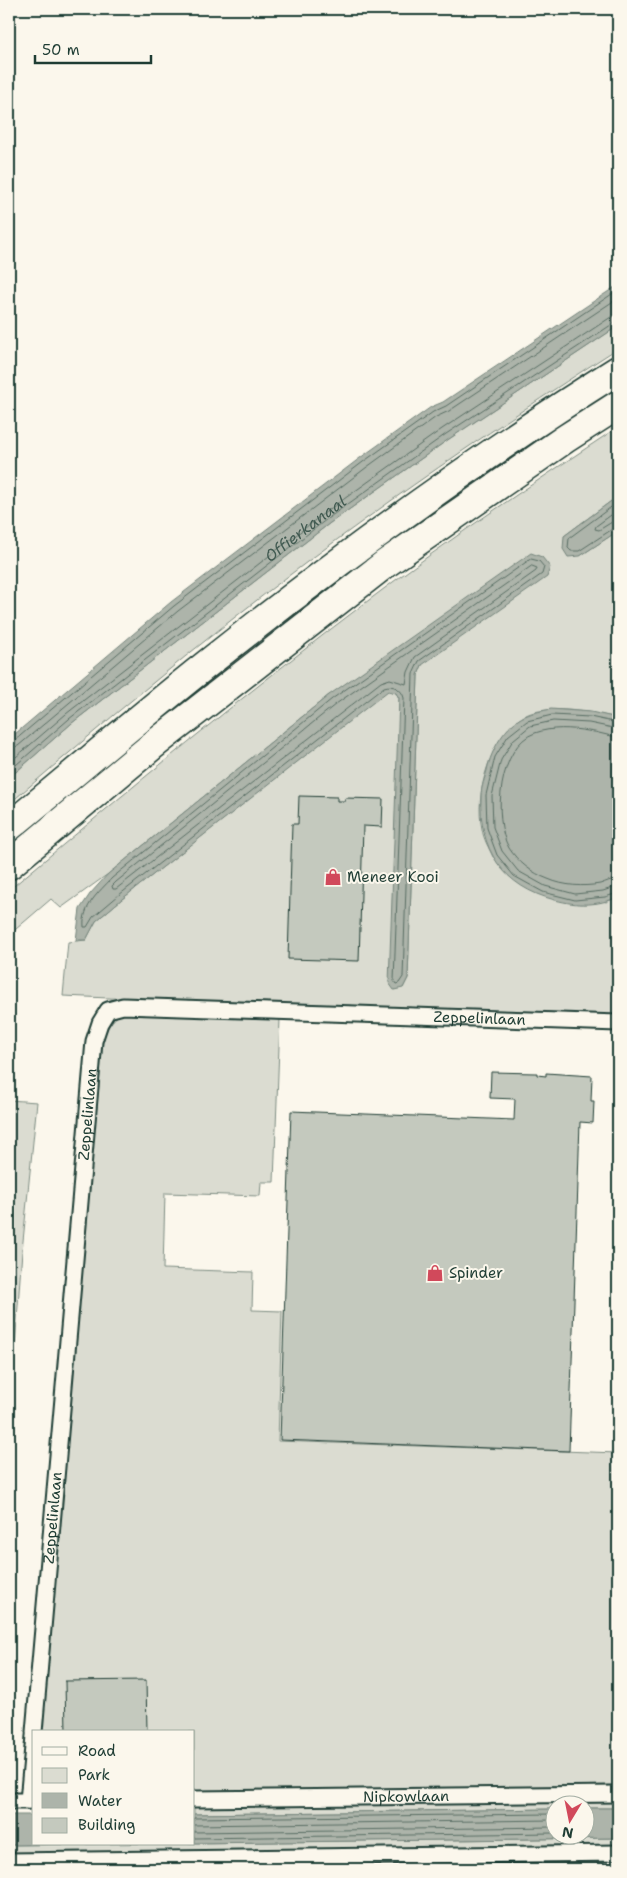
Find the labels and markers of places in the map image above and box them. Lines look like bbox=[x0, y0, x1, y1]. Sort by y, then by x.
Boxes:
shop icon: Meneer Kooi bbox=[323, 867, 343, 887]
place label: Meneer Kooi bbox=[347, 867, 439, 887]
shop icon: Spinder bbox=[425, 1263, 445, 1283]
place label: Spinder bbox=[449, 1263, 503, 1283]

